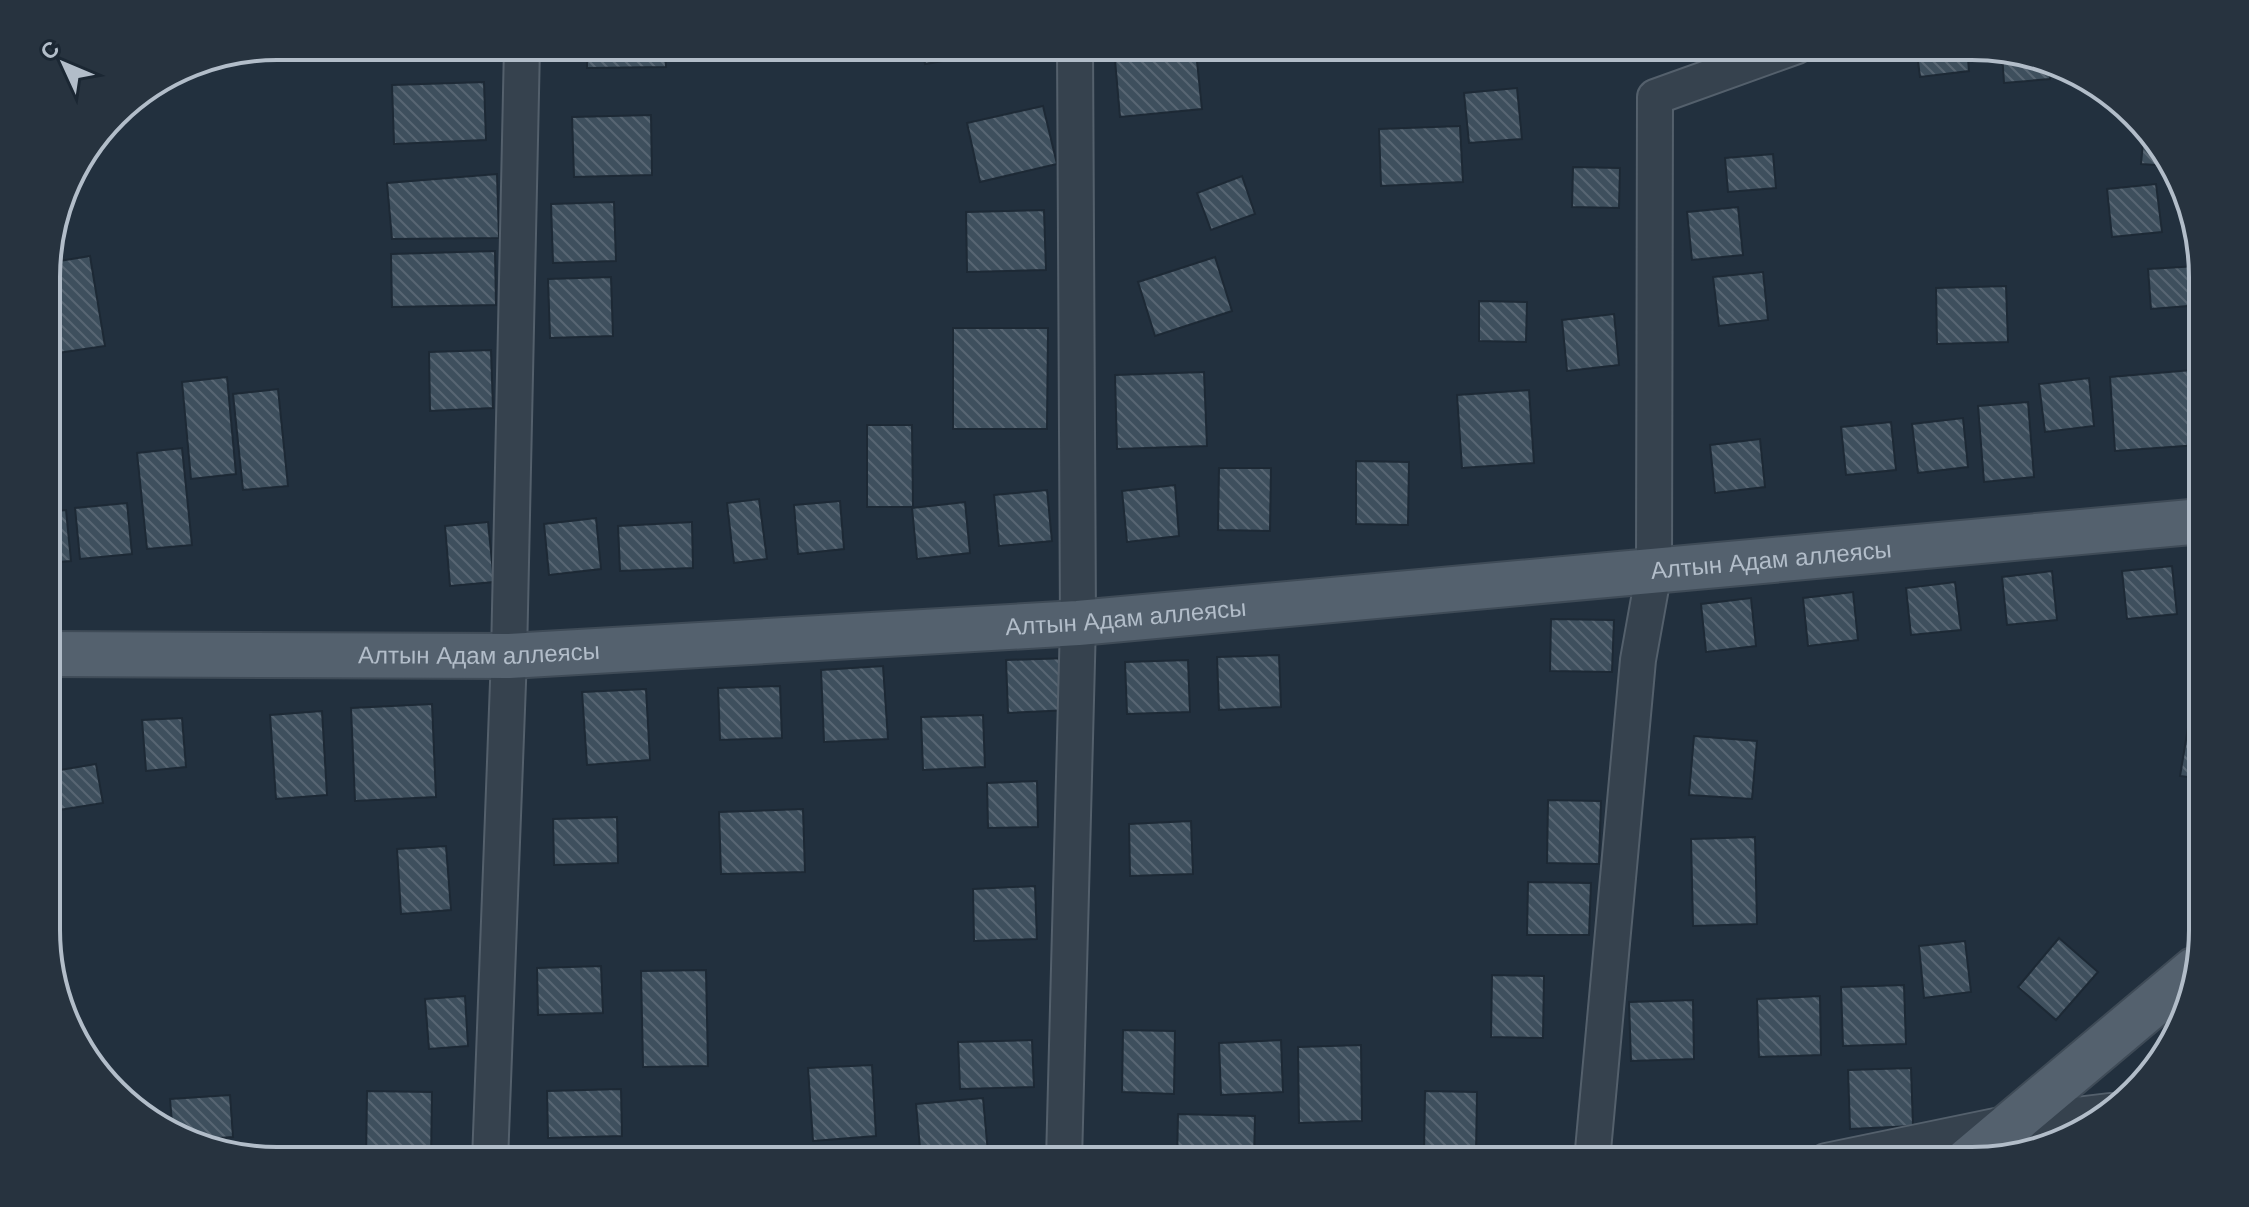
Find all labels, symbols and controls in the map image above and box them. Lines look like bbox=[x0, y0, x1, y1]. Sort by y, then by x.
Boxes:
north arrow bbox=[24, 24, 104, 104]
text: С bbox=[35, 36, 65, 65]
street label: Алтын Адам аллеясы bbox=[1650, 535, 1893, 584]
street label: Алтын Адам аллеясы bbox=[1004, 594, 1247, 640]
street label: Алтын Адам аллеясы bbox=[358, 637, 600, 669]

